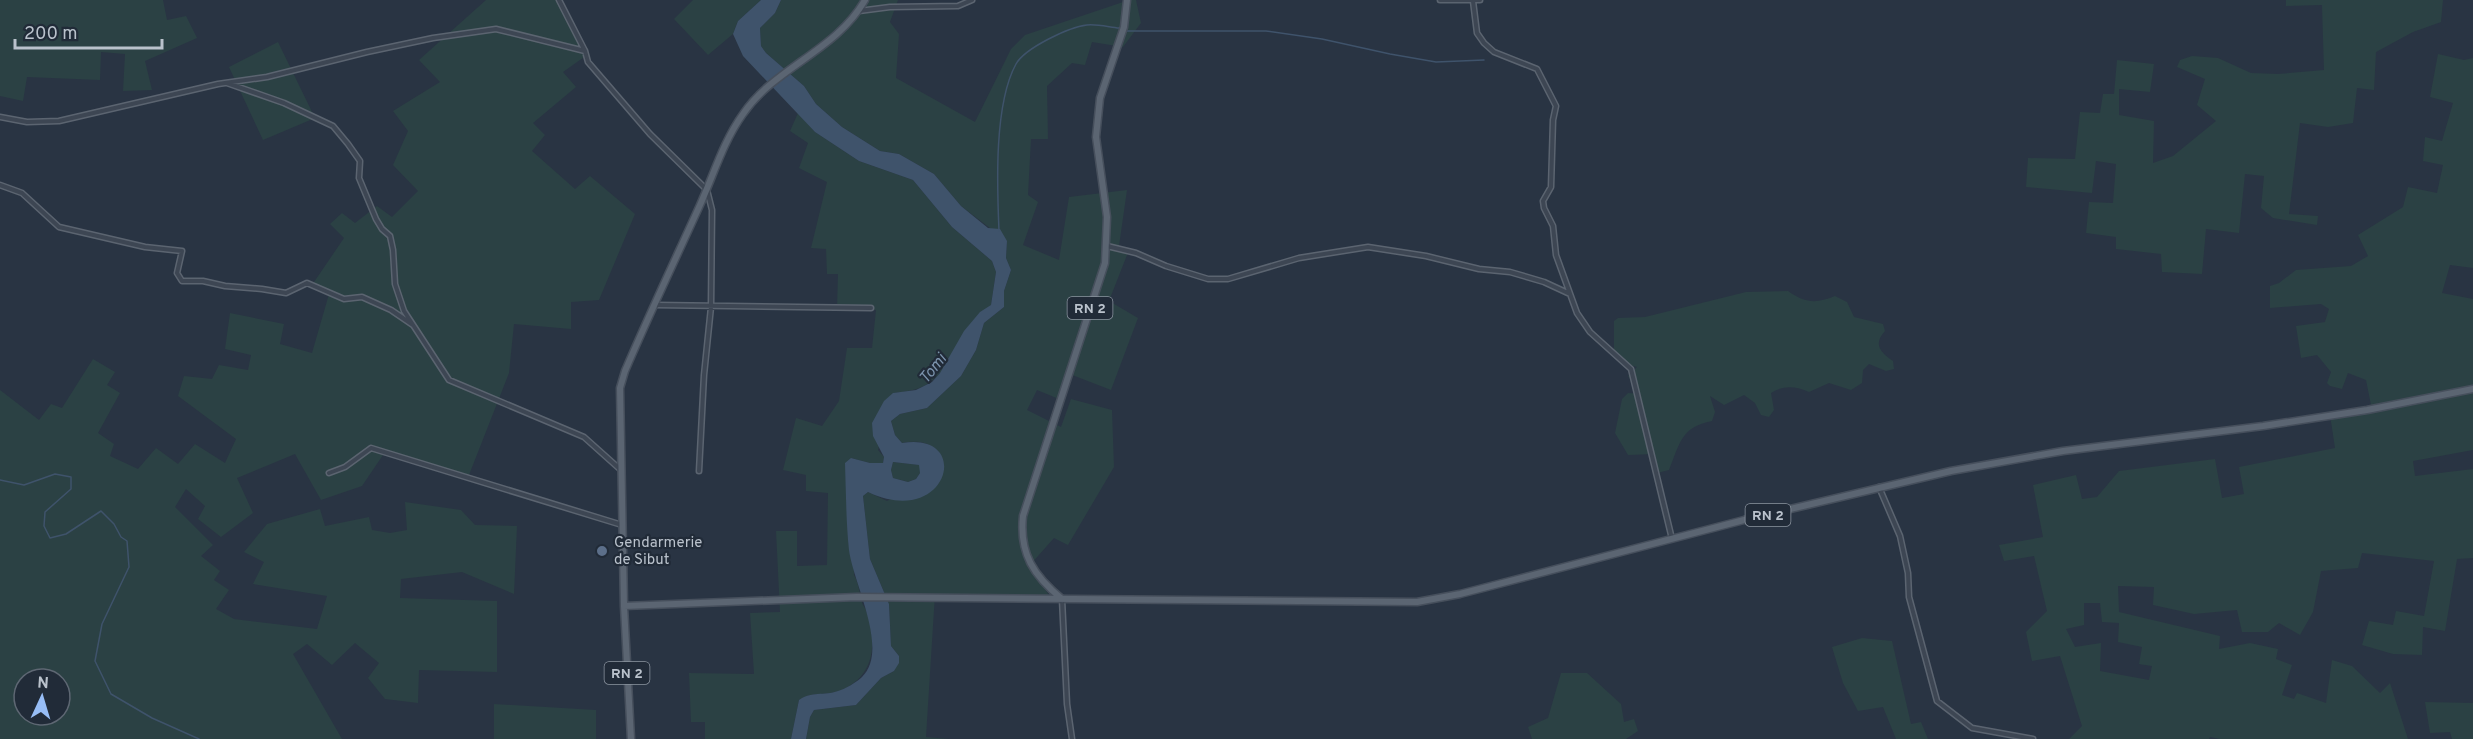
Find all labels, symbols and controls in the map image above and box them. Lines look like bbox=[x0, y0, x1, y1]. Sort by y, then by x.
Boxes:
scale bar bbox=[15, 12, 162, 50]
text: 200 m bbox=[24, 23, 77, 46]
road number: RN 2 bbox=[1068, 297, 1112, 319]
water label: Tomi bbox=[915, 349, 952, 388]
road number: RN 2 bbox=[1746, 504, 1790, 526]
place label: Gendarmerie de Sibut bbox=[614, 534, 702, 570]
marker: Gendarmerie de Sibut bbox=[595, 544, 609, 558]
road number: RN 2 bbox=[604, 662, 650, 684]
north arrow bbox=[12, 667, 72, 727]
text: N bbox=[36, 674, 49, 694]

